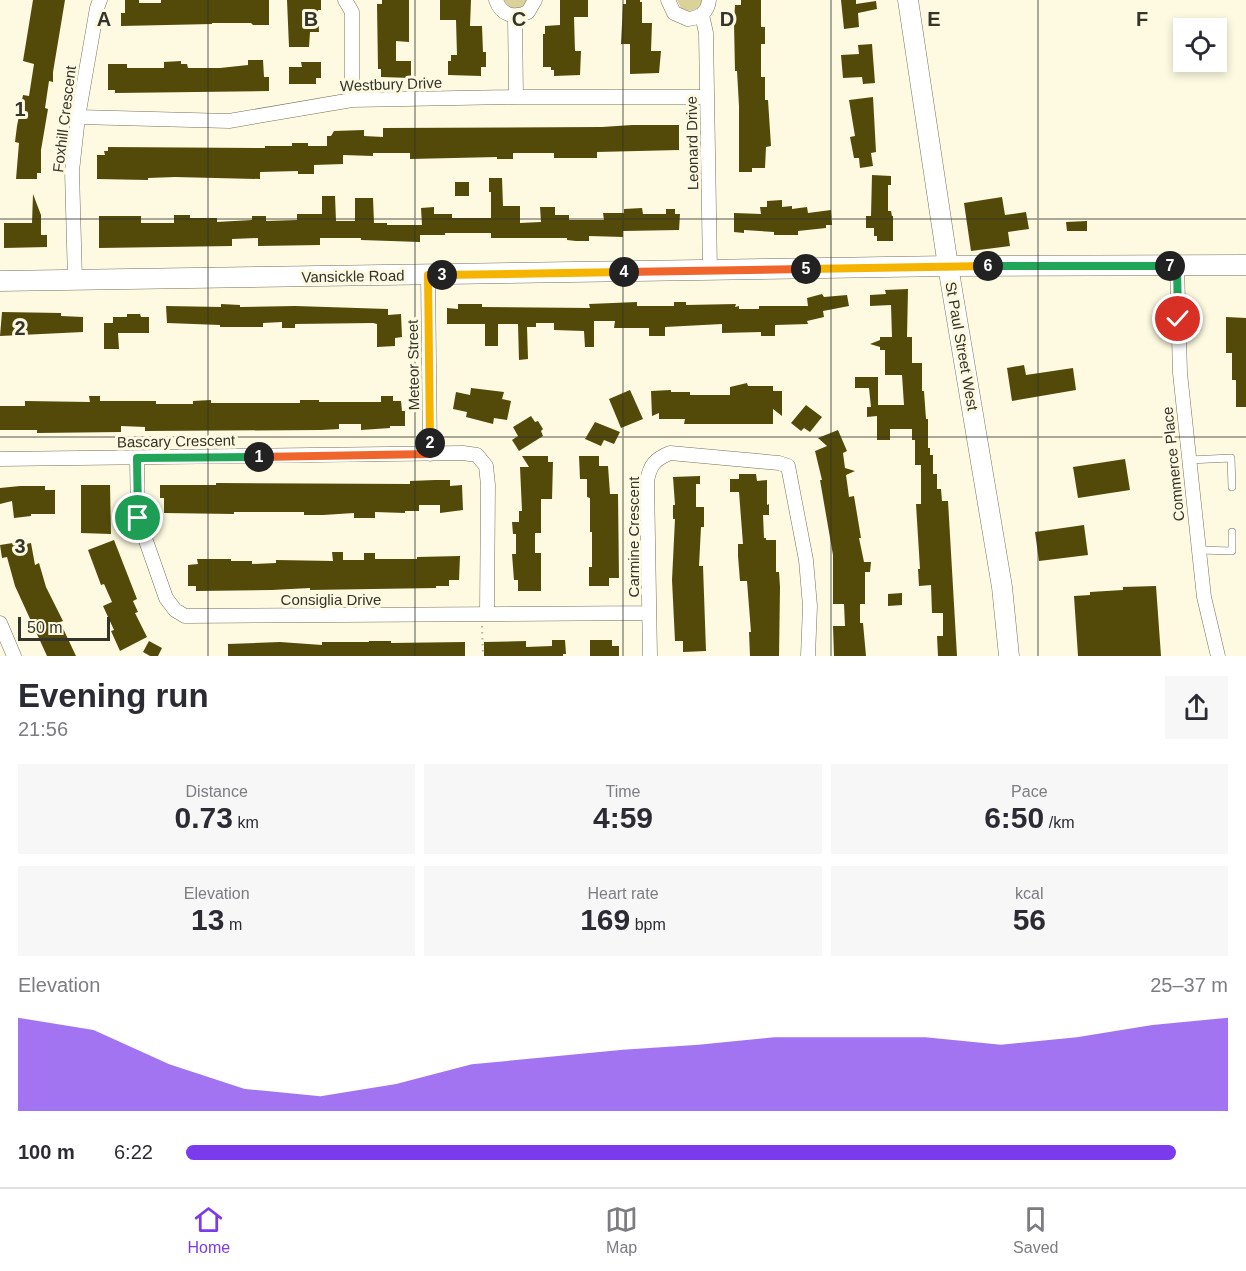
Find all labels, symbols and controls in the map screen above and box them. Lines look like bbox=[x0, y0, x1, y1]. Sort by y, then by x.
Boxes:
text: A bbox=[97, 8, 111, 30]
text: B bbox=[304, 8, 318, 30]
text: C bbox=[512, 8, 526, 30]
text: D bbox=[720, 8, 734, 30]
text: E bbox=[927, 8, 941, 30]
text: F bbox=[1136, 8, 1148, 30]
map controls bbox=[1173, 18, 1227, 72]
button: locate bbox=[1173, 18, 1227, 72]
street label: Foxhill Crescent bbox=[49, 64, 79, 173]
street label: Westbury Drive bbox=[340, 74, 442, 94]
street label: Leonard Drive bbox=[683, 96, 701, 190]
text: 1 bbox=[14, 98, 26, 120]
pin: 6 bbox=[973, 251, 1003, 281]
pin: 7 bbox=[1155, 251, 1185, 281]
pin: 5 bbox=[791, 254, 821, 284]
pin: 4 bbox=[609, 257, 639, 287]
text: 6 bbox=[984, 257, 992, 274]
text: 7 bbox=[1166, 257, 1174, 274]
pin: 3 bbox=[427, 260, 457, 290]
text: 5 bbox=[802, 260, 810, 277]
text: 4 bbox=[620, 263, 628, 280]
text: 3 bbox=[438, 266, 446, 283]
street label: Vansickle Road bbox=[301, 267, 405, 285]
street label: St Paul Street West bbox=[942, 280, 982, 413]
pin bbox=[1152, 293, 1203, 344]
icon: check bbox=[1161, 302, 1194, 335]
text: 2 bbox=[14, 317, 26, 339]
street label: Meteor Street bbox=[404, 319, 422, 411]
street label: Commerce Place bbox=[1159, 406, 1187, 522]
pin: 2 bbox=[415, 428, 445, 458]
street label: Bascary Crescent bbox=[117, 431, 236, 451]
text: 2 bbox=[426, 434, 434, 451]
pin: 1 bbox=[244, 442, 274, 472]
text: 1 bbox=[255, 448, 263, 465]
street label: Carmine Crescent bbox=[625, 476, 642, 597]
pin bbox=[112, 492, 163, 543]
icon: arrive bbox=[121, 501, 154, 534]
text: 3 bbox=[14, 535, 26, 557]
street label: Consiglia Drive bbox=[281, 591, 381, 608]
scale bar bbox=[18, 614, 110, 642]
text: 50 m bbox=[27, 619, 63, 636]
button: share bbox=[1165, 676, 1228, 739]
text: Evening run bbox=[18, 677, 209, 714]
text: 21:56 bbox=[18, 718, 68, 740]
text: Distance bbox=[186, 783, 248, 800]
text: Time bbox=[606, 783, 640, 800]
text: Pace bbox=[1011, 783, 1048, 800]
text: 0.73 bbox=[175, 801, 233, 834]
text: 4:59 bbox=[593, 801, 653, 834]
text: 6:50 bbox=[984, 801, 1044, 834]
text: km bbox=[233, 814, 259, 831]
text: /km bbox=[1044, 814, 1074, 831]
text: Elevation bbox=[184, 885, 250, 902]
text: Heart rate bbox=[587, 885, 659, 902]
text: kcal bbox=[1015, 885, 1044, 902]
text: 13 bbox=[191, 903, 224, 936]
text: 169 bbox=[580, 903, 630, 936]
text: 56 bbox=[1013, 903, 1046, 936]
text: m bbox=[224, 916, 242, 933]
text: bpm bbox=[630, 916, 666, 933]
text: Elevation bbox=[18, 974, 100, 996]
text: 25–37 m bbox=[1150, 974, 1228, 996]
text: 100 m bbox=[18, 1141, 75, 1163]
text: 6:22 bbox=[114, 1141, 153, 1163]
tab: Home bbox=[187, 1203, 230, 1257]
tab: Map bbox=[605, 1203, 638, 1257]
tab: Saved bbox=[1013, 1203, 1058, 1257]

